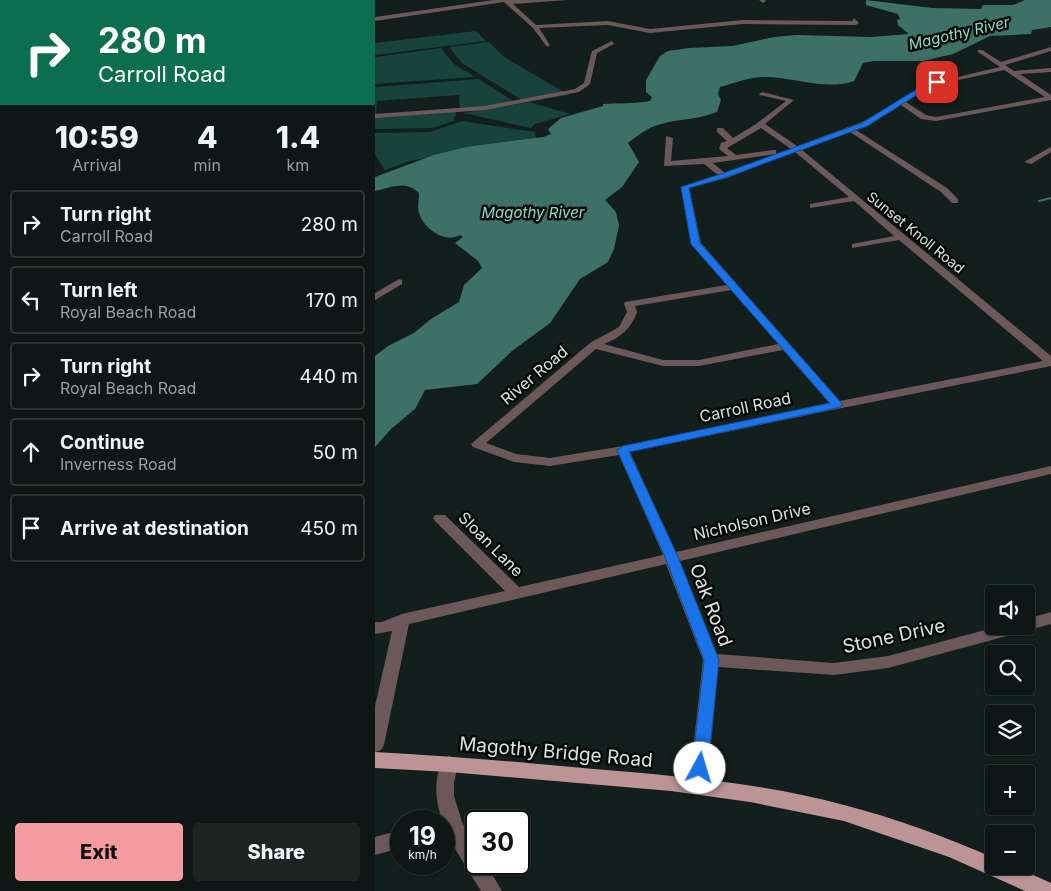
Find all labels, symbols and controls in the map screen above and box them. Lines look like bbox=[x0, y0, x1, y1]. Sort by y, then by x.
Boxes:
water label: Magothy River bbox=[907, 12, 1012, 54]
text: 280 m bbox=[98, 19, 207, 61]
icon: right bbox=[15, 20, 80, 85]
text: Carroll Road bbox=[98, 61, 226, 87]
pin bbox=[916, 61, 958, 103]
icon: arrive bbox=[923, 68, 951, 96]
text: 10:59 bbox=[55, 119, 139, 155]
text: 4 bbox=[197, 119, 218, 155]
text: 1.4 bbox=[276, 119, 320, 155]
text: Arrival bbox=[72, 155, 121, 175]
text: min bbox=[194, 155, 221, 175]
text: km bbox=[287, 155, 309, 175]
street label: Sunset Knoll Road bbox=[864, 188, 968, 276]
text: Turn right bbox=[60, 203, 151, 226]
water label: Magothy River bbox=[482, 203, 585, 222]
icon: right bbox=[17, 210, 45, 238]
text: 280 m bbox=[301, 213, 358, 236]
text: Carroll Road bbox=[60, 226, 153, 246]
text: Turn left bbox=[60, 279, 138, 302]
icon: left bbox=[17, 286, 45, 314]
text: 170 m bbox=[306, 289, 358, 312]
text: Royal Beach Road bbox=[60, 302, 196, 322]
street label: River Road bbox=[496, 341, 572, 409]
text: Turn right bbox=[60, 355, 151, 378]
icon: right bbox=[17, 362, 45, 390]
text: 440 m bbox=[299, 365, 358, 388]
text: Royal Beach Road bbox=[60, 378, 196, 398]
street label: Carroll Road bbox=[697, 388, 793, 426]
text: Continue bbox=[60, 431, 145, 454]
icon: ahead bbox=[17, 438, 45, 466]
text: 50 m bbox=[312, 441, 358, 464]
text: Inverness Road bbox=[60, 454, 177, 474]
street label: Nicholson Drive bbox=[691, 498, 813, 544]
street label: Sloan Lane bbox=[454, 507, 528, 581]
icon: arrive bbox=[17, 514, 45, 542]
text: Arrive at destination bbox=[60, 517, 249, 540]
text: 450 m bbox=[300, 517, 358, 540]
street label: Oak Road bbox=[685, 560, 737, 650]
map controls bbox=[985, 585, 1035, 875]
button: sound bbox=[985, 585, 1035, 635]
street label: Stone Drive bbox=[841, 614, 947, 658]
button: search bbox=[985, 645, 1035, 695]
button: layers bbox=[985, 705, 1035, 755]
street label: Magothy Bridge Road bbox=[458, 732, 654, 772]
position arrow bbox=[673, 741, 725, 793]
button: + bbox=[985, 765, 1035, 815]
speed limit sign: 30 bbox=[465, 810, 530, 875]
text: 19 bbox=[409, 821, 436, 851]
button: Exit bbox=[15, 823, 183, 881]
button: Share bbox=[193, 823, 360, 881]
button: − bbox=[985, 825, 1035, 875]
text: km/h bbox=[408, 847, 437, 862]

